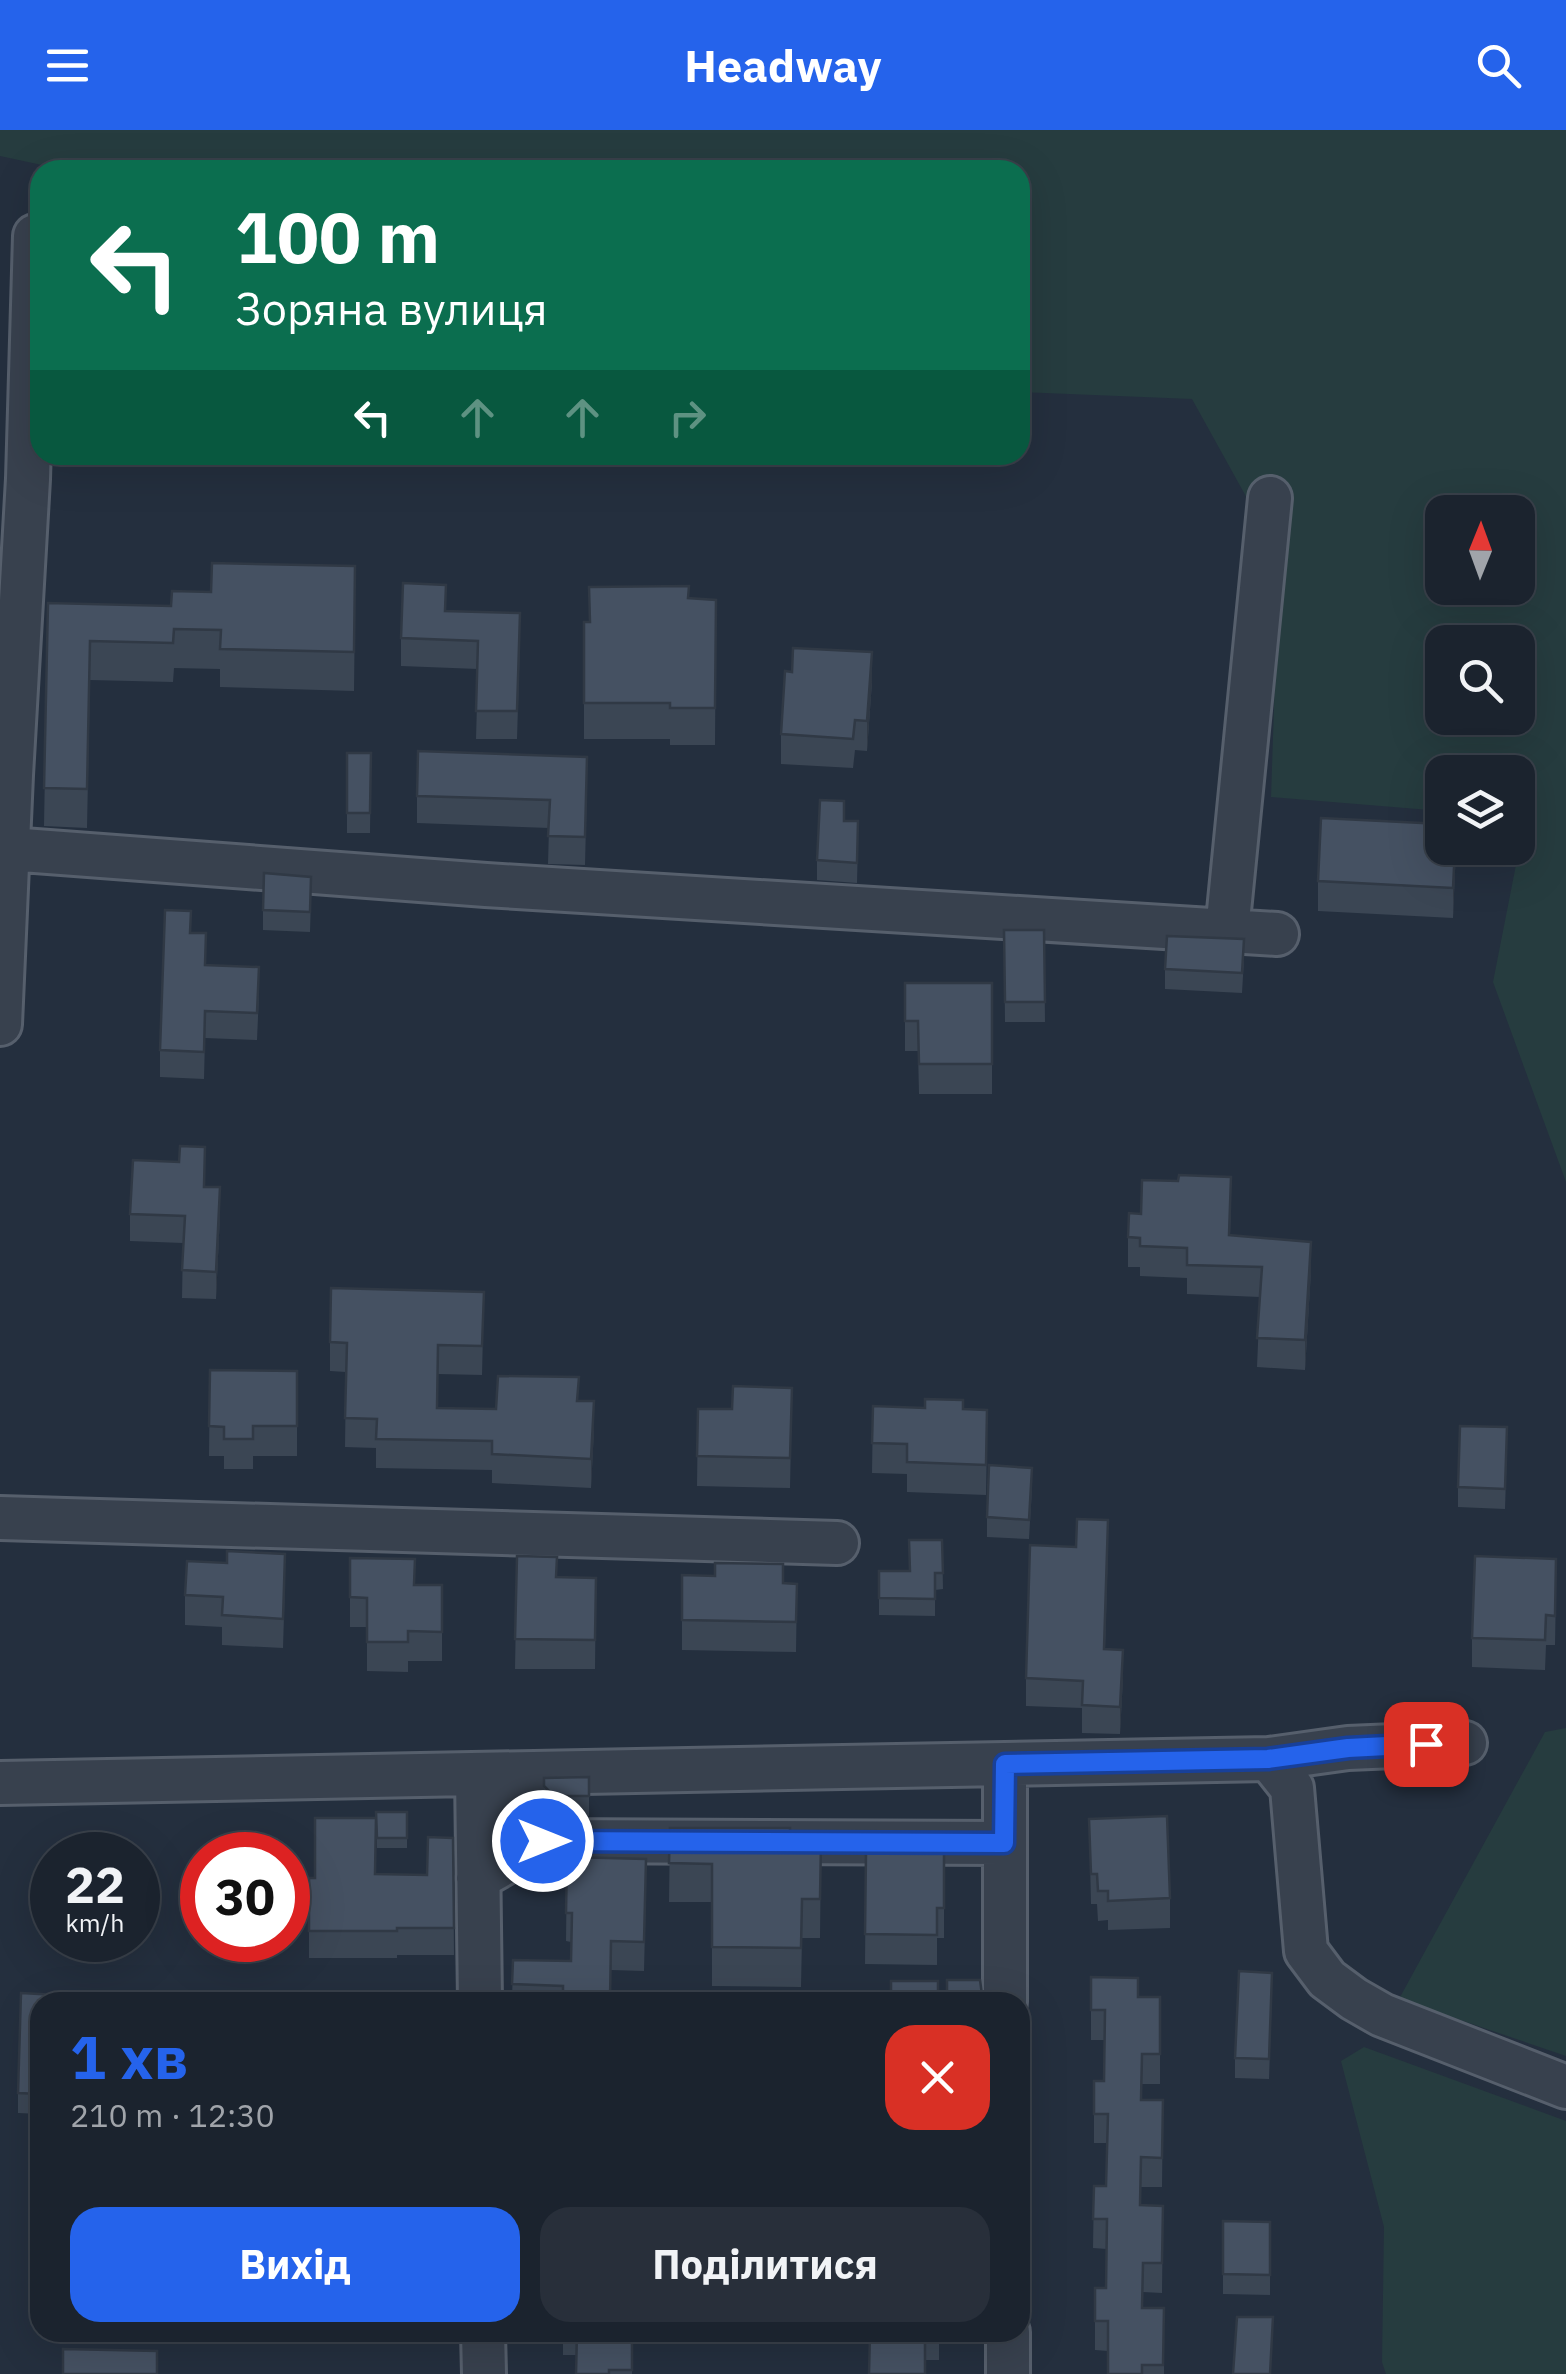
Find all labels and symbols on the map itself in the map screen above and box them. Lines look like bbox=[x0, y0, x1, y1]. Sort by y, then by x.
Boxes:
north arrow bbox=[1425, 495, 1535, 605]
pin bbox=[1384, 1702, 1469, 1787]
position arrow bbox=[491, 1789, 595, 1893]
speed limit sign: 30 bbox=[180, 1832, 310, 1962]

